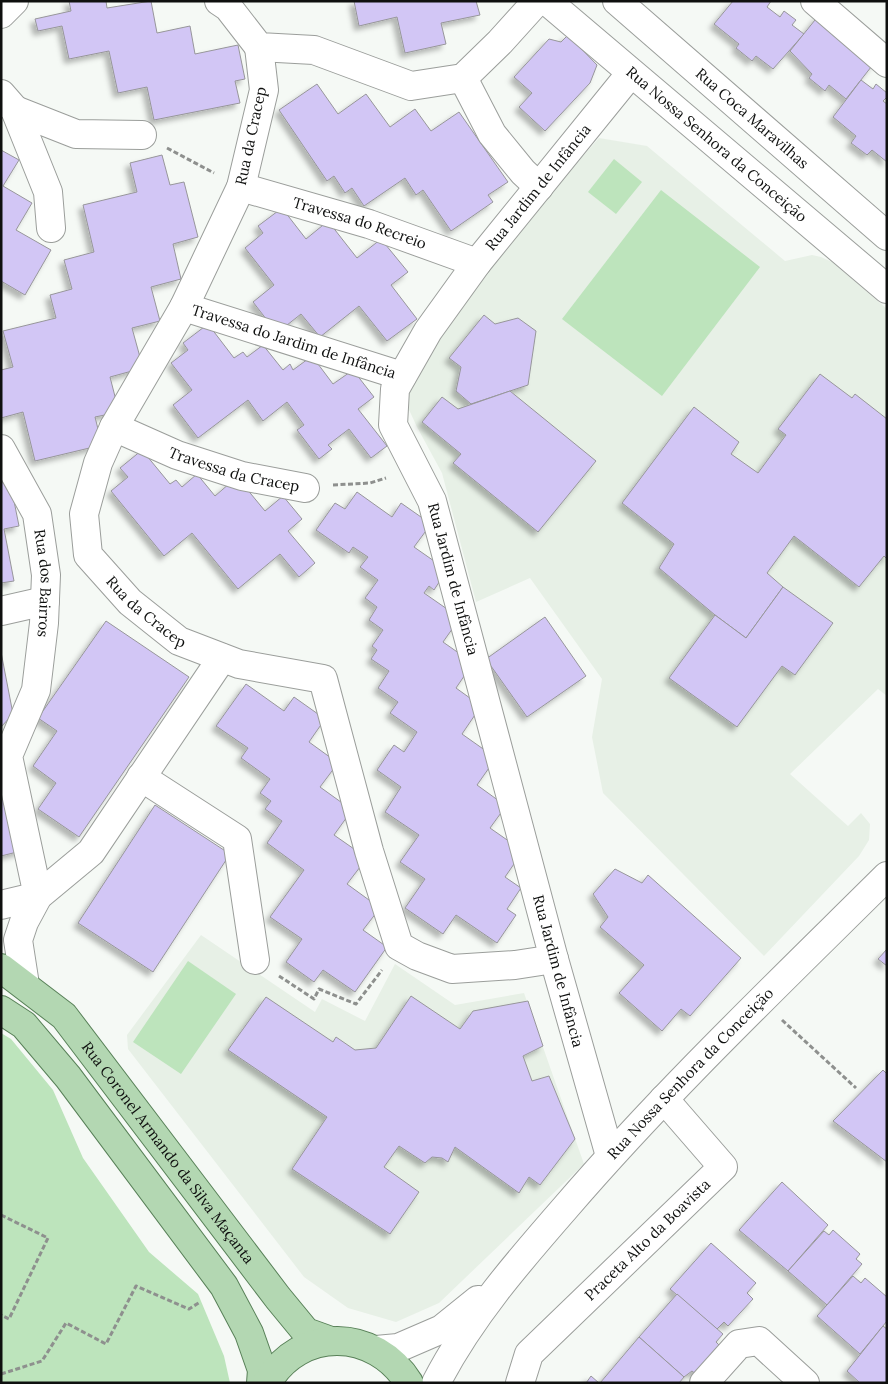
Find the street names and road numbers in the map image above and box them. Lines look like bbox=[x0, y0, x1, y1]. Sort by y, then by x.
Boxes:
street label: Rua Nossa Senhora da Conceição bbox=[622, 62, 811, 226]
street label: Rua Coca Maravilhas bbox=[692, 64, 813, 173]
street label: Rua da Cracep bbox=[231, 85, 270, 187]
street label: Rua Jardim de Infância bbox=[481, 120, 595, 254]
street label: Travessa do Recreio bbox=[291, 192, 429, 253]
street label: Travessa do Jardim de Infância bbox=[189, 300, 399, 383]
street label: Travessa da Cracep bbox=[166, 442, 301, 496]
street label: Rua Jardim de Infância bbox=[424, 501, 483, 657]
street label: Rua dos Bairros bbox=[30, 528, 56, 638]
street label: Rua da Cracep bbox=[102, 572, 189, 652]
street label: Rua Jardim de Infância bbox=[529, 893, 588, 1049]
street label: Rua Nossa Senhora da Conceição bbox=[603, 983, 778, 1163]
street label: Rua Coronel Armando da Silva Maçanta bbox=[78, 1038, 259, 1268]
street label: Praceta Alto da Boavista bbox=[580, 1174, 714, 1304]

